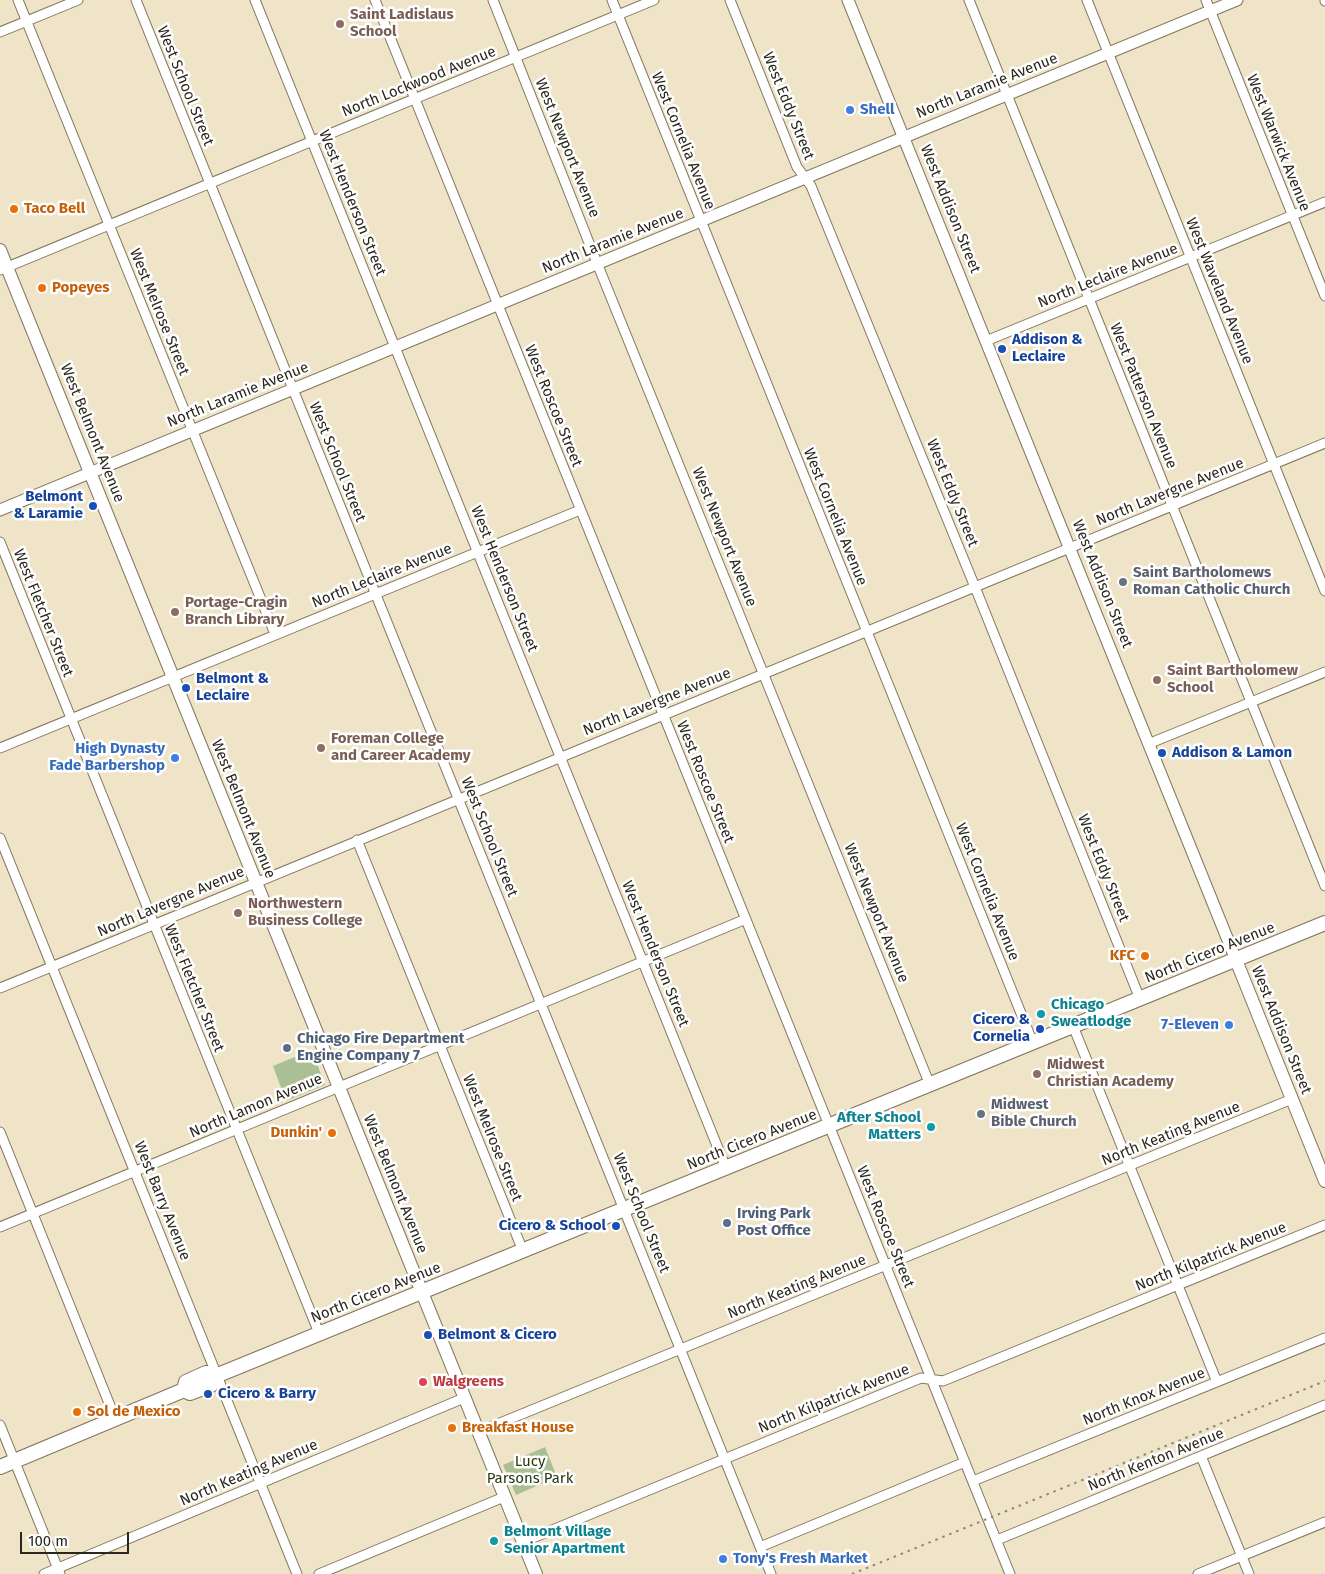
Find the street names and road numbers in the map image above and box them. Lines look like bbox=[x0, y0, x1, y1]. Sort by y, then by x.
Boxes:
street label: West School Street bbox=[153, 24, 217, 148]
street label: North Lockwood Avenue bbox=[339, 43, 499, 121]
street label: North Laramie Avenue bbox=[914, 49, 1060, 123]
street label: West Eddy Street bbox=[758, 50, 818, 162]
street label: West Cornelia Avenue bbox=[647, 69, 719, 213]
street label: West Warwick Avenue bbox=[1242, 72, 1314, 214]
street label: West Newport Avenue bbox=[531, 76, 603, 220]
street label: West Henderson Street bbox=[314, 127, 390, 279]
street label: West Addison Street bbox=[916, 142, 984, 276]
street label: North Laramie Avenue bbox=[540, 204, 686, 278]
street label: West Waveland Avenue bbox=[1181, 215, 1257, 367]
street label: North Leclaire Avenue bbox=[1035, 240, 1181, 312]
street label: West Melrose Street bbox=[125, 246, 193, 378]
street label: West Patterson Avenue bbox=[1106, 321, 1180, 471]
street label: West Roscoe Street bbox=[520, 342, 586, 470]
street label: North Laramie Avenue bbox=[165, 358, 311, 432]
street label: West Belmont Avenue bbox=[56, 361, 128, 505]
street label: West School Street bbox=[305, 400, 369, 524]
street label: West Eddy Street bbox=[922, 437, 982, 549]
street label: West Cornelia Avenue bbox=[799, 445, 871, 589]
street label: North Lavergne Avenue bbox=[1093, 454, 1247, 530]
street label: West Newport Avenue bbox=[688, 465, 760, 609]
street label: West Henderson Street bbox=[466, 503, 542, 655]
street label: West Addison Street bbox=[1068, 517, 1136, 651]
street label: North Leclaire Avenue bbox=[309, 540, 455, 612]
street label: West Fletcher Street bbox=[9, 546, 77, 680]
street label: North Lavergne Avenue bbox=[580, 664, 734, 740]
street label: West Roscoe Street bbox=[672, 718, 738, 846]
street label: West Belmont Avenue bbox=[207, 737, 279, 881]
street label: West School Street bbox=[457, 775, 521, 899]
street label: West Eddy Street bbox=[1073, 812, 1133, 924]
street label: West Cornelia Avenue bbox=[951, 820, 1023, 964]
street label: West Newport Avenue bbox=[840, 841, 912, 985]
street label: North Lavergne Avenue bbox=[95, 863, 247, 941]
street label: West Henderson Street bbox=[617, 878, 693, 1030]
street label: North Cicero Avenue bbox=[1142, 919, 1278, 987]
street label: West Fletcher Street bbox=[160, 921, 228, 1055]
street label: West Addison Street bbox=[1247, 963, 1315, 1097]
street label: North Lamon Avenue bbox=[187, 1070, 325, 1142]
street label: West Melrose Street bbox=[458, 1072, 526, 1204]
street label: North Keating Avenue bbox=[1099, 1098, 1243, 1170]
street label: North Cicero Avenue bbox=[684, 1106, 820, 1174]
street label: West Belmont Avenue bbox=[359, 1112, 431, 1256]
street label: West Barry Avenue bbox=[130, 1139, 194, 1263]
street label: West School Street bbox=[609, 1151, 673, 1275]
street label: West Roscoe Street bbox=[852, 1163, 918, 1291]
street label: North Kilpatrick Avenue bbox=[1133, 1218, 1289, 1296]
street label: North Keating Avenue bbox=[725, 1251, 869, 1323]
street label: North Cicero Avenue bbox=[308, 1259, 444, 1327]
street label: North Kilpatrick Avenue bbox=[756, 1360, 912, 1438]
street label: North Knox Avenue bbox=[1080, 1364, 1208, 1430]
street label: North Kenton Avenue bbox=[1085, 1424, 1227, 1496]
street label: North Keating Avenue bbox=[177, 1436, 321, 1510]

